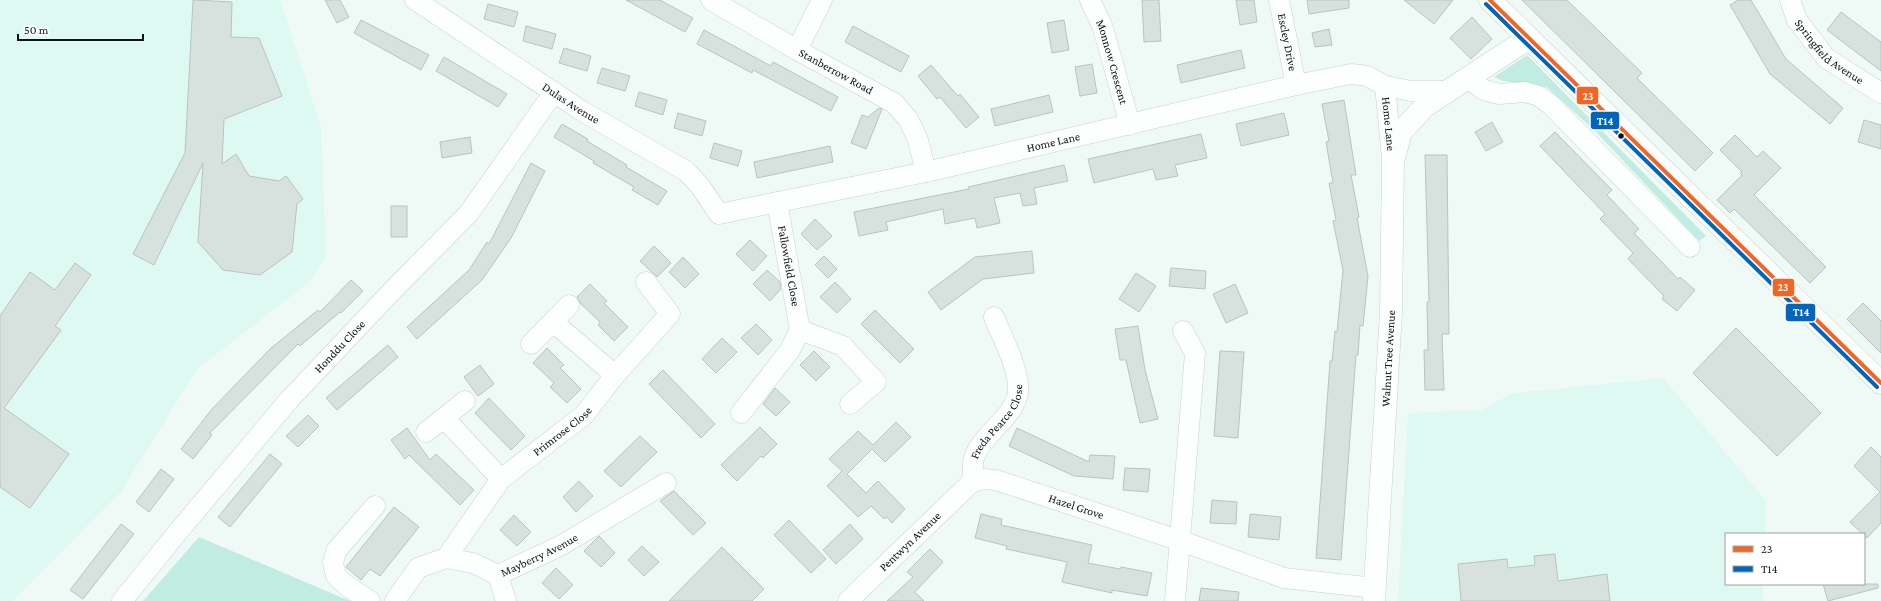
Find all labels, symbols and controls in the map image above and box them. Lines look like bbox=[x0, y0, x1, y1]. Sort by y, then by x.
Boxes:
street label: Escley Drive bbox=[1275, 12, 1300, 72]
scale bar bbox=[18, 16, 143, 42]
street label: Springfield Avenue bbox=[1792, 16, 1866, 87]
street label: Monnow Crescent bbox=[1093, 17, 1131, 107]
text: 50 m bbox=[24, 23, 49, 37]
street label: Stanberrow Road bbox=[796, 45, 876, 98]
street label: Dulas Avenue bbox=[540, 80, 602, 127]
line badge: 23 bbox=[1576, 86, 1599, 105]
text: 23 bbox=[1583, 90, 1593, 102]
street label: Home Lane bbox=[1379, 96, 1398, 152]
line badge: T14 bbox=[1590, 111, 1620, 130]
text: T14 bbox=[1597, 115, 1613, 127]
street label: Home Lane bbox=[1025, 129, 1081, 155]
unlabelled marker bbox=[1616, 131, 1626, 141]
street label: Fallowfield Close bbox=[775, 224, 803, 308]
line badge: 23 bbox=[1772, 278, 1795, 297]
text: 23 bbox=[1778, 281, 1788, 293]
line badge: T14 bbox=[1785, 303, 1816, 322]
text: T14 bbox=[1793, 306, 1809, 318]
street label: Walnut Tree Avenue bbox=[1378, 310, 1398, 407]
street label: Honddu Close bbox=[311, 317, 368, 376]
street label: Freda Pearce Close bbox=[967, 384, 1025, 461]
street label: Primrose Close bbox=[530, 404, 595, 459]
street label: Hazel Grove bbox=[1047, 491, 1106, 522]
street label: Pentwyn Avenue bbox=[876, 509, 944, 574]
street label: Mayberry Avenue bbox=[498, 530, 580, 580]
legend bbox=[1725, 533, 1865, 585]
text: 23 bbox=[1761, 542, 1773, 556]
text: T14 bbox=[1761, 562, 1778, 576]

